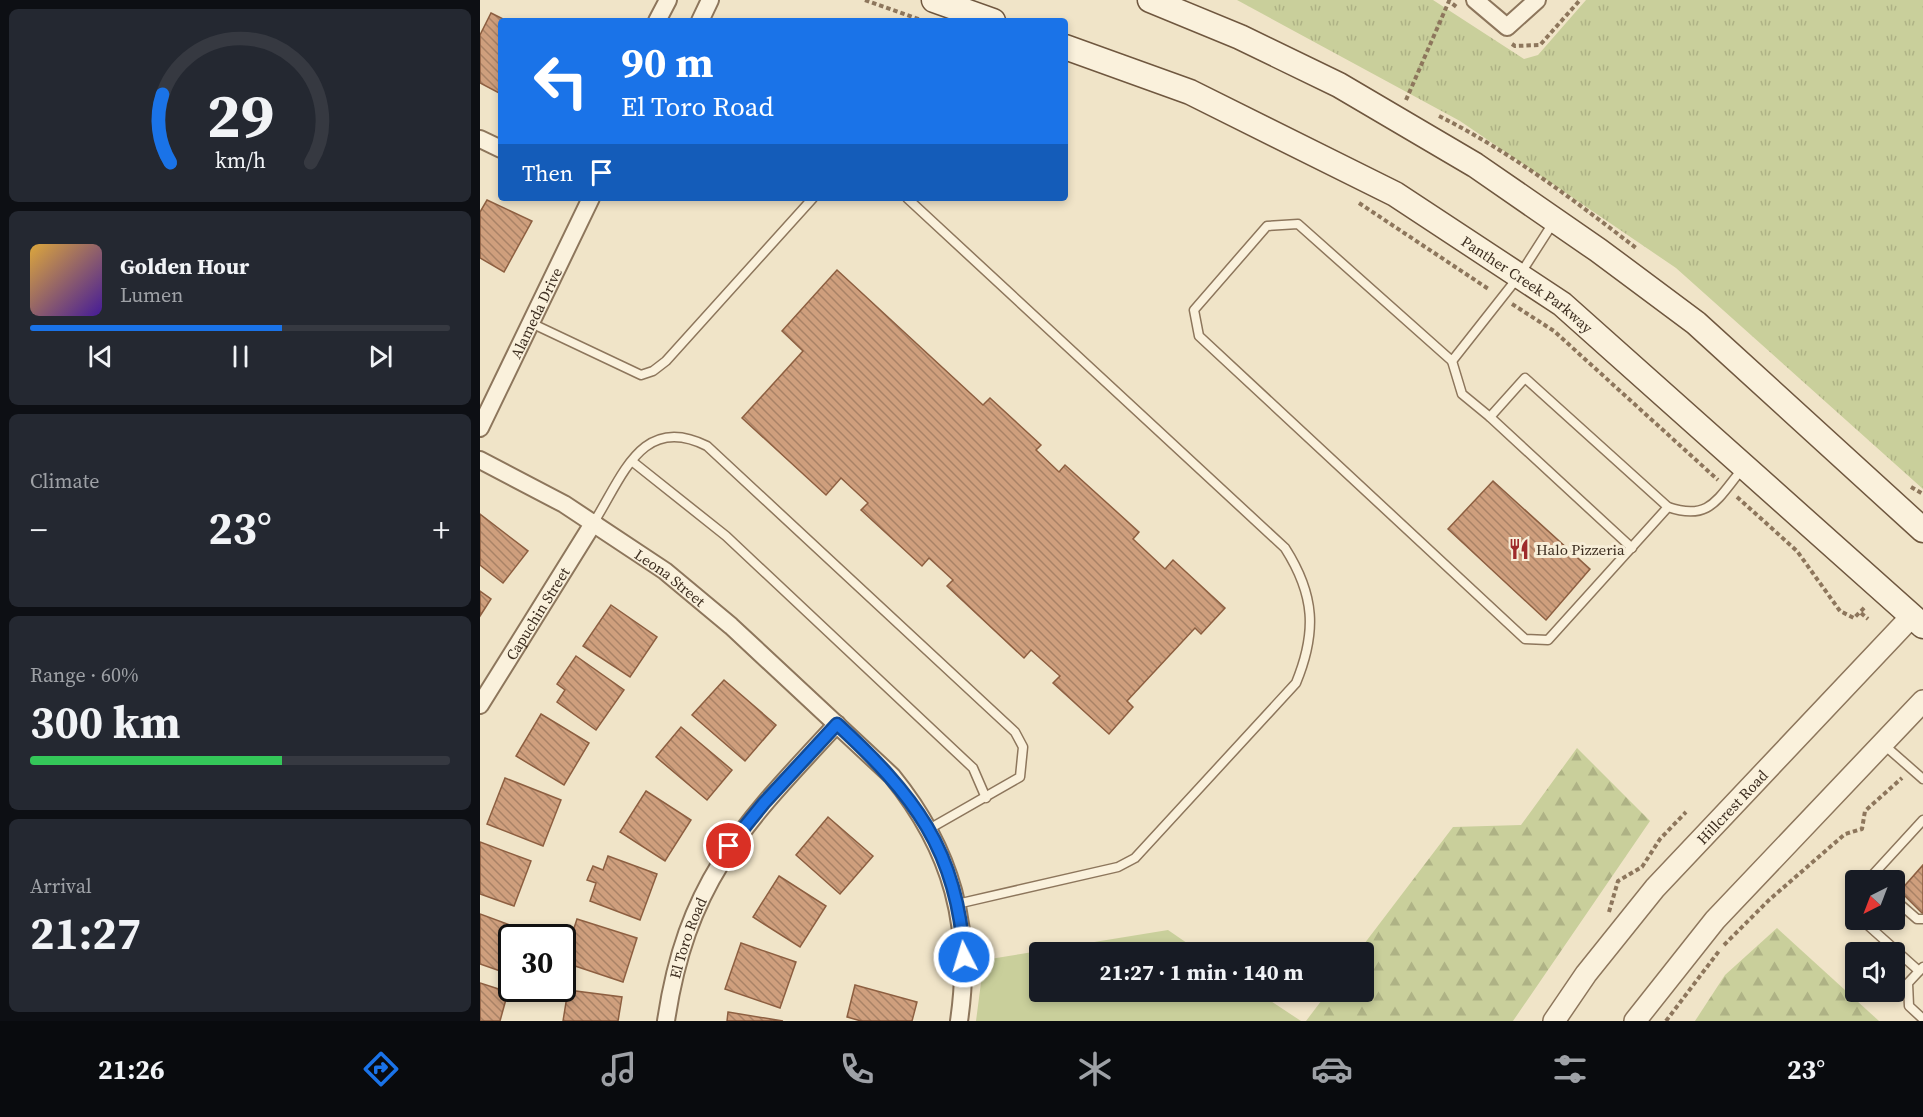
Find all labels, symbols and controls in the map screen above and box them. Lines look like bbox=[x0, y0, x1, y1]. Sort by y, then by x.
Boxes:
text: 90 m bbox=[621, 33, 714, 91]
icon: left bbox=[522, 42, 600, 120]
text: 29 bbox=[206, 72, 274, 158]
text: El Toro Road bbox=[621, 88, 774, 125]
text: km/h bbox=[214, 146, 266, 175]
icon: arrive bbox=[585, 156, 618, 189]
text: Then bbox=[522, 158, 573, 188]
street label: Panther Creek Parkway bbox=[1458, 230, 1598, 338]
text: Golden Hour bbox=[120, 251, 249, 281]
street label: Alameda Drive bbox=[505, 263, 567, 362]
text: Lumen bbox=[120, 281, 183, 309]
icon: previous bbox=[84, 340, 117, 373]
icon: pause bbox=[224, 340, 257, 373]
icon: next bbox=[364, 340, 397, 373]
text: Climate bbox=[30, 467, 99, 495]
text: 23° bbox=[208, 497, 272, 559]
text: − bbox=[30, 507, 48, 552]
text: + bbox=[432, 507, 450, 552]
restaurant icon: Halo Pizzeria bbox=[1507, 537, 1531, 561]
place label: Halo Pizzeria bbox=[1536, 539, 1625, 560]
street label: Leona Street bbox=[631, 543, 710, 611]
street label: Capuchin Street bbox=[500, 563, 574, 664]
text: Range · 60% bbox=[30, 661, 139, 689]
text: 300 km bbox=[30, 691, 181, 753]
street label: Hillcrest Road bbox=[1691, 764, 1773, 849]
pin bbox=[703, 820, 754, 871]
icon: arrive bbox=[712, 829, 745, 862]
north arrow bbox=[1845, 870, 1905, 930]
map controls bbox=[1845, 870, 1905, 1002]
text: Arrival bbox=[30, 872, 92, 900]
street label: El Toro Road bbox=[664, 893, 711, 981]
text: 21:27 bbox=[30, 902, 141, 964]
speed limit sign: 30 bbox=[498, 924, 576, 1002]
position arrow bbox=[932, 925, 996, 989]
button: sound bbox=[1845, 942, 1905, 1002]
text: 21:27 · 1 min · 140 m bbox=[1100, 957, 1303, 987]
icon: directions bbox=[360, 1048, 402, 1090]
icon: music bbox=[598, 1048, 640, 1090]
icon: phone bbox=[836, 1048, 878, 1090]
icon: climate bbox=[1074, 1048, 1116, 1090]
icon: car bbox=[1311, 1048, 1353, 1090]
icon: filters bbox=[1549, 1048, 1591, 1090]
text: 21:26 bbox=[98, 1051, 165, 1088]
text: 23° bbox=[1787, 1051, 1825, 1088]

